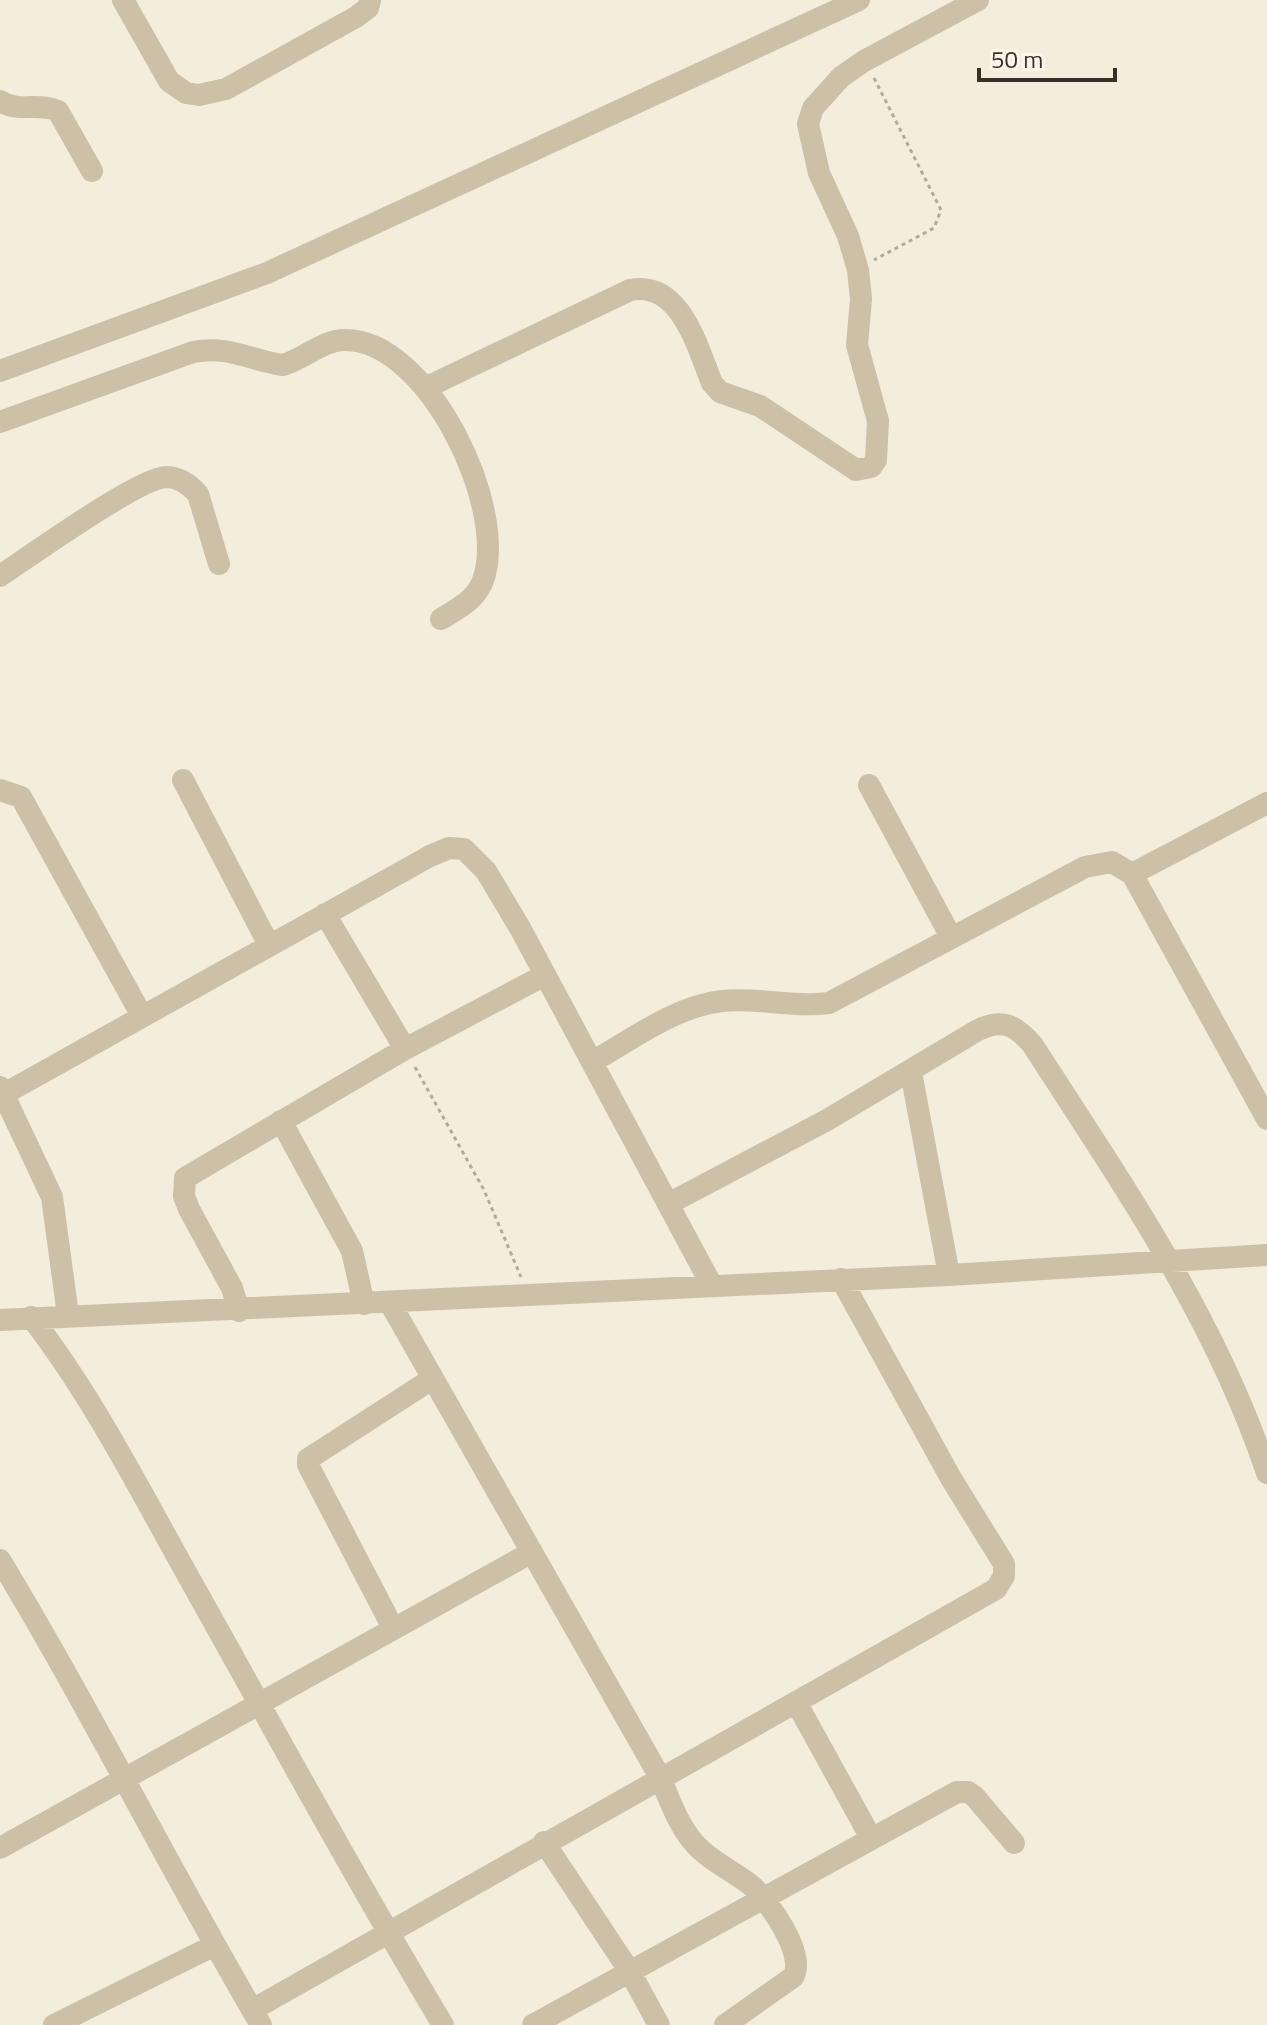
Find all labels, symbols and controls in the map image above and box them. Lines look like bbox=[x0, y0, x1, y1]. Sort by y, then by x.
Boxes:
scale bar bbox=[979, 32, 1115, 82]
text: 50 m bbox=[991, 41, 1043, 77]

